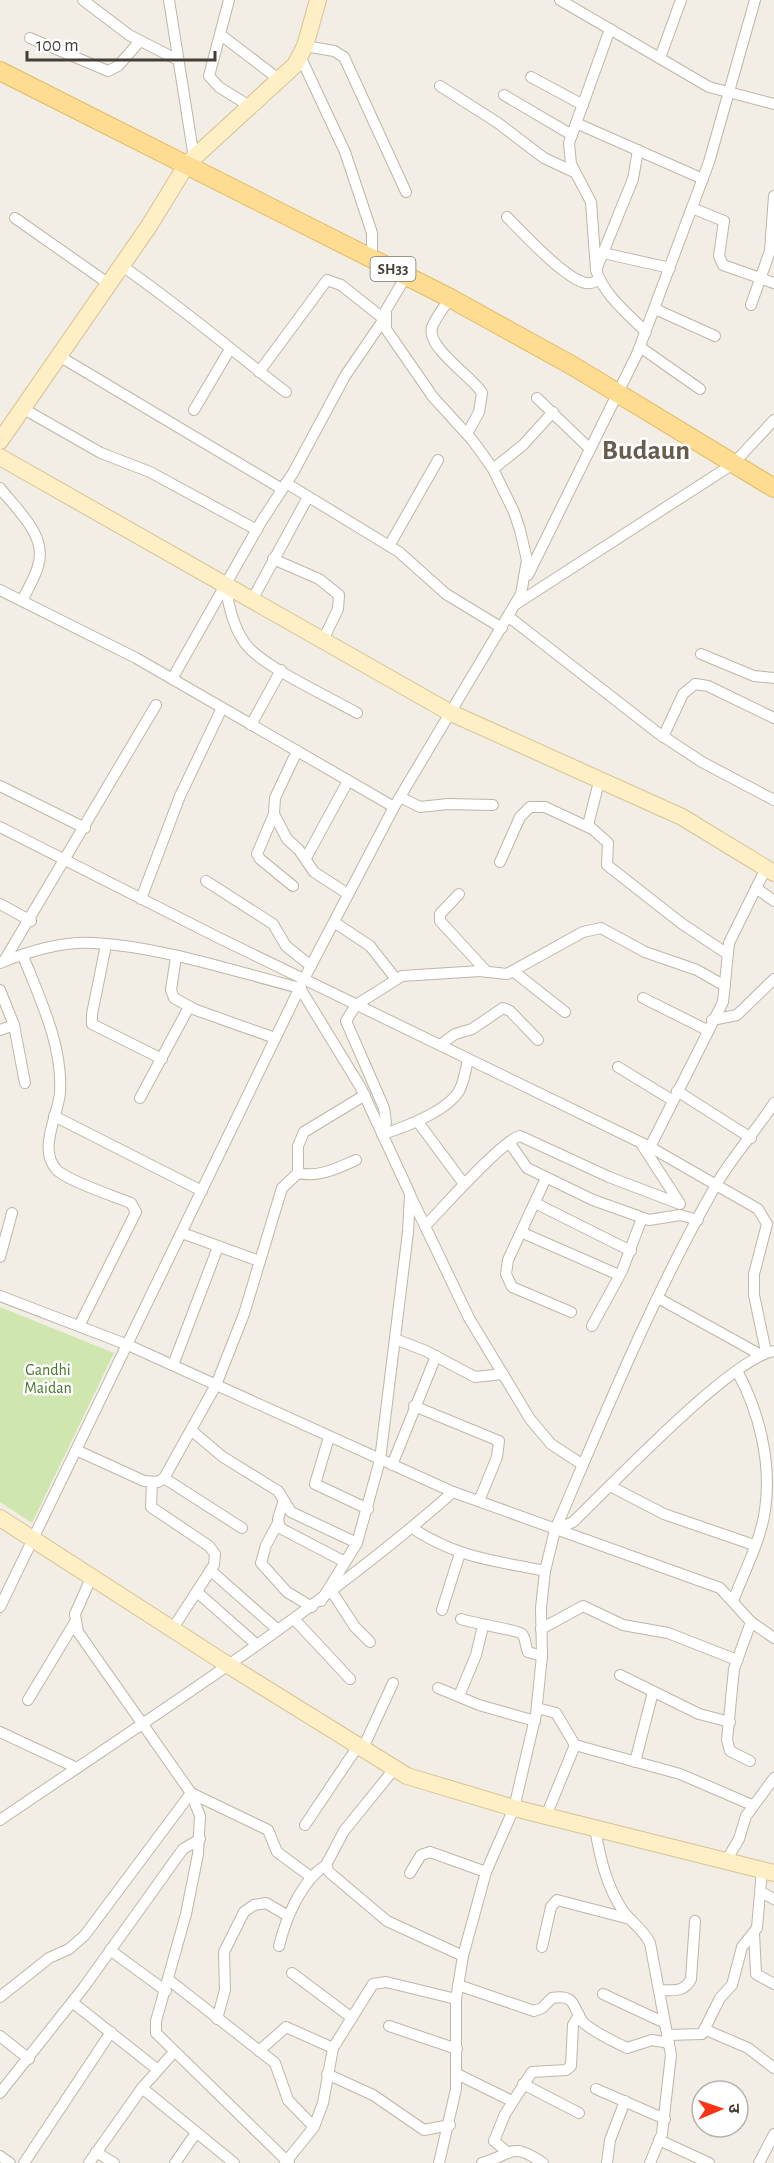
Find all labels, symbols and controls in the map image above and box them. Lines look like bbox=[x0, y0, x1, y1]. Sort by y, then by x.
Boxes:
scale bar bbox=[27, 24, 214, 62]
text: 100 m bbox=[36, 37, 79, 55]
road number: SH33 bbox=[370, 257, 416, 281]
district label: Budaun bbox=[602, 437, 690, 465]
park label: Gandhi Maidan bbox=[24, 1362, 72, 1396]
north arrow bbox=[690, 2079, 750, 2139]
text: उ bbox=[726, 2104, 742, 2114]

